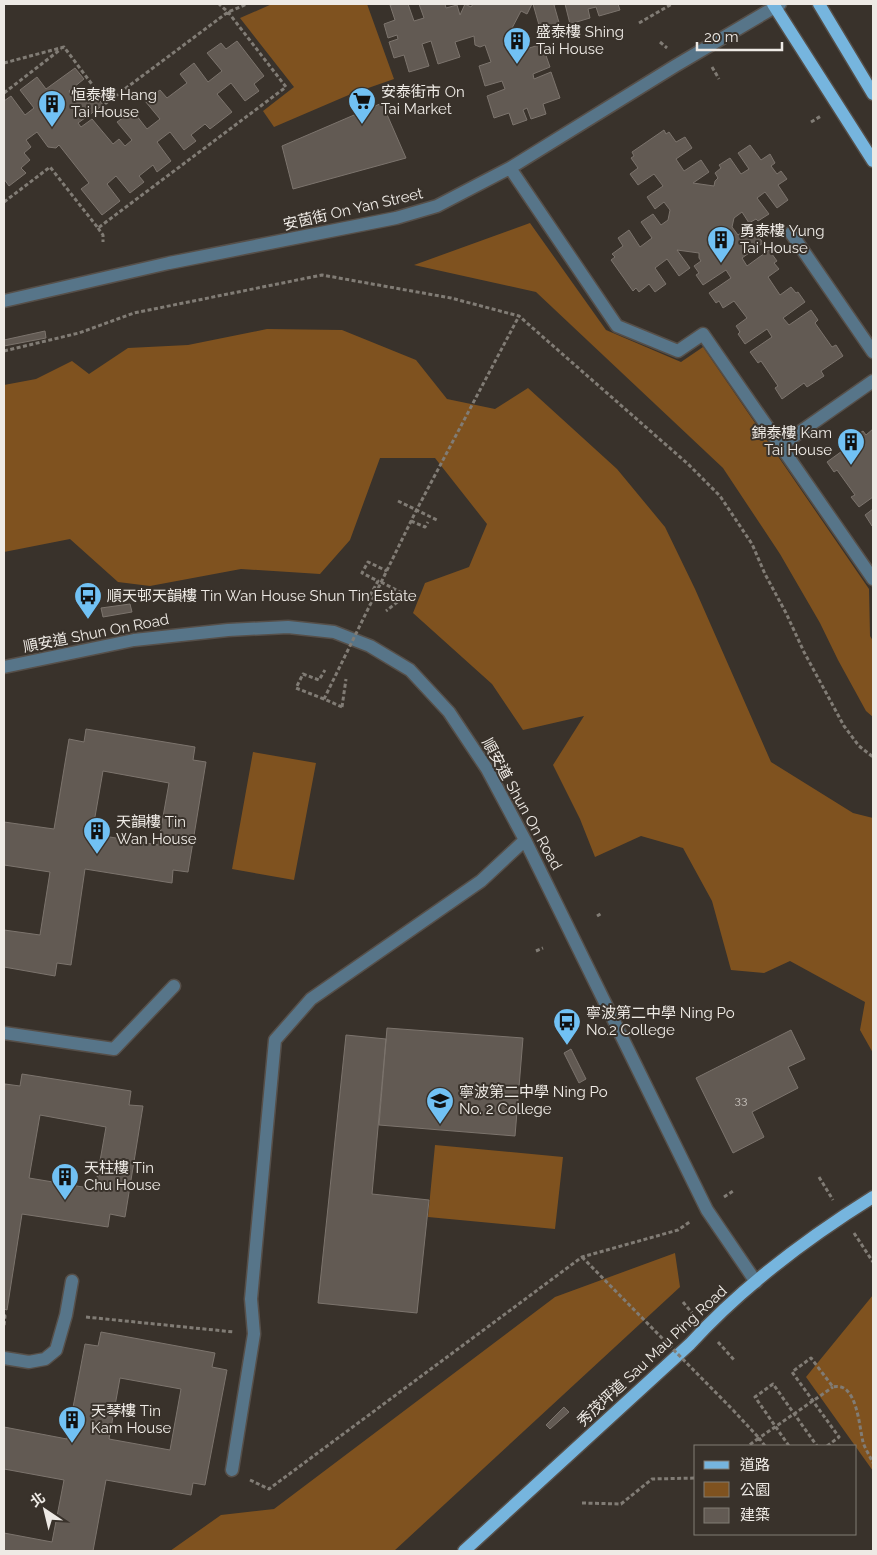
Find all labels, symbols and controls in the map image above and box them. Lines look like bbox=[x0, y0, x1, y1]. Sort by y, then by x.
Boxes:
scale bar bbox=[697, 20, 782, 52]
place label: 盛泰樓 Shing Tai House bbox=[536, 23, 624, 58]
building icon: 盛泰樓 Shing Tai House bbox=[502, 26, 532, 65]
text: 20 m bbox=[704, 28, 739, 46]
place label: 安泰街市 On Tai Market bbox=[381, 83, 465, 118]
place label: 恒泰樓 Hang Tai House bbox=[71, 86, 157, 121]
supermarket icon: 安泰街市 On Tai Market bbox=[347, 86, 377, 125]
building icon: 恒泰樓 Hang Tai House bbox=[37, 89, 67, 128]
street label: 安茵街 On Yan Street bbox=[281, 184, 425, 234]
place label: 勇泰樓 Yung Tai House bbox=[740, 222, 825, 257]
building icon: 勇泰樓 Yung Tai House bbox=[706, 225, 736, 264]
place label: 錦泰樓 Kam Tai House bbox=[752, 424, 832, 459]
building icon: 錦泰樓 Kam Tai House bbox=[836, 427, 866, 466]
bus stop icon: 順天邨天韻樓 Tin Wan House Shun Tin Estate bbox=[73, 581, 103, 620]
place label: 順天邨天韻樓 Tin Wan House Shun Tin Estate bbox=[107, 587, 417, 605]
street label: 順安道 Shun On Road bbox=[22, 610, 170, 656]
street label: 順安道 Shun On Road bbox=[478, 735, 566, 873]
place label: 天韻樓 Tin Wan House bbox=[116, 813, 197, 848]
building icon: 天韻樓 Tin Wan House bbox=[82, 816, 112, 855]
place label: 寧波第二中學 Ning Po No.2 College bbox=[586, 1004, 735, 1039]
bus stop icon: 寧波第二中學 Ning Po No.2 College bbox=[552, 1007, 582, 1046]
place label: 寧波第二中學 Ning Po No. 2 College bbox=[459, 1083, 608, 1118]
school or university icon: 寧波第二中學 Ning Po No. 2 College bbox=[425, 1086, 455, 1125]
house number: 33 bbox=[735, 1093, 747, 1107]
place label: 天柱樓 Tin Chu House bbox=[84, 1159, 161, 1194]
building icon: 天柱樓 Tin Chu House bbox=[50, 1162, 80, 1201]
street label: 秀茂坪道 Sau Mau Ping Road bbox=[573, 1282, 731, 1430]
place label: 天琴樓 Tin Kam House bbox=[91, 1402, 171, 1437]
building icon: 天琴樓 Tin Kam House bbox=[57, 1405, 87, 1444]
legend bbox=[694, 1445, 857, 1535]
text: 道路 bbox=[740, 1456, 770, 1474]
text: 公園 bbox=[740, 1481, 770, 1499]
north arrow bbox=[20, 1485, 70, 1535]
text: 北 bbox=[27, 1489, 48, 1510]
text: 建築 bbox=[740, 1506, 770, 1524]

